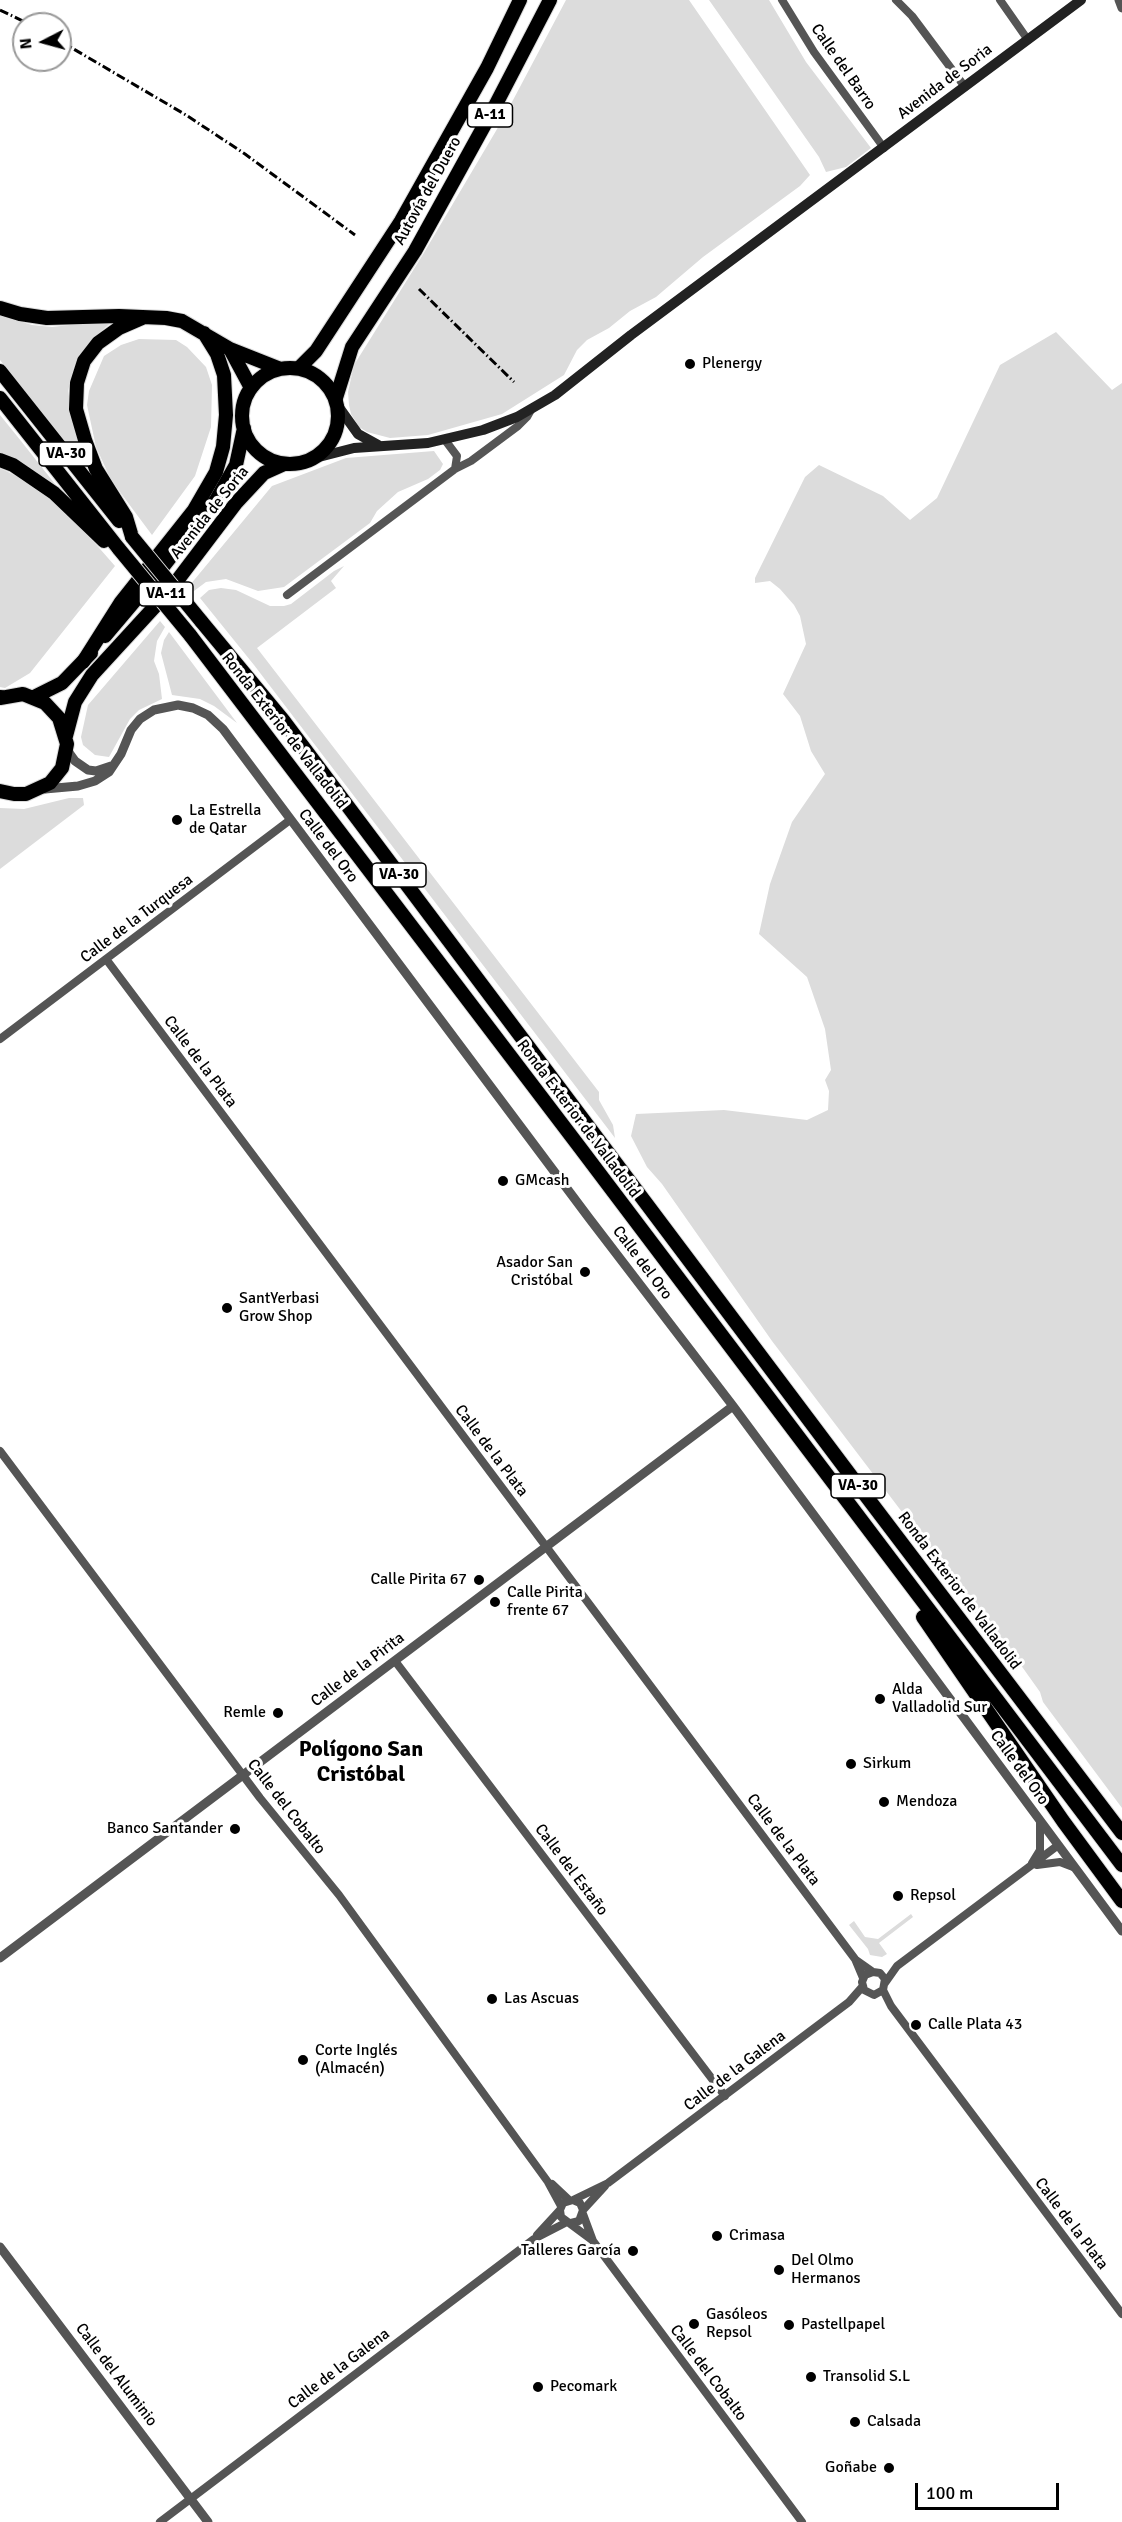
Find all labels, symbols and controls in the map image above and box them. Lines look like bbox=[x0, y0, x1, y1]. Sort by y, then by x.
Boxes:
north arrow bbox=[12, 12, 72, 72]
street label: Calle del Barro bbox=[806, 20, 880, 114]
text: N bbox=[16, 37, 37, 50]
street label: Avenida de Soria bbox=[894, 40, 996, 124]
road number: A-11 bbox=[468, 103, 512, 127]
street label: Autovía del Duero bbox=[390, 133, 466, 249]
place label: Plenergy bbox=[702, 354, 762, 374]
marker: Plenergy bbox=[683, 357, 697, 371]
road number: VA-30 bbox=[39, 442, 93, 466]
street label: Avenida de Soria bbox=[167, 463, 253, 563]
road number: VA-11 bbox=[139, 582, 193, 606]
street label: Ronda Exterior de Valladolid bbox=[217, 649, 351, 813]
place label: La Estrella de Qatar bbox=[189, 801, 261, 839]
street label: Calle del Oro bbox=[294, 805, 362, 887]
marker: La Estrella de Qatar bbox=[170, 813, 184, 827]
road number: VA-30 bbox=[372, 863, 426, 887]
street label: Calle de la Turquesa bbox=[77, 870, 197, 968]
street label: Calle de la Plata bbox=[159, 1012, 241, 1112]
street label: Ronda Exterior de Valladolid bbox=[512, 1036, 644, 1202]
place label: GMcash bbox=[515, 1171, 570, 1191]
marker: GMcash bbox=[496, 1174, 510, 1188]
street label: Calle del Oro bbox=[608, 1222, 676, 1304]
place label: Asador San Cristóbal bbox=[496, 1253, 573, 1291]
marker: Asador San Cristóbal bbox=[578, 1265, 592, 1279]
place label: SantYerbasi Grow Shop bbox=[239, 1289, 319, 1327]
marker: SantYerbasi Grow Shop bbox=[220, 1301, 234, 1315]
street label: Calle de la Plata bbox=[450, 1401, 532, 1501]
road number: VA-30 bbox=[831, 1474, 885, 1498]
street label: Ronda Exterior de Valladolid bbox=[893, 1508, 1025, 1674]
place label: Calle Pirita 67 bbox=[370, 1570, 467, 1590]
marker: Calle Pirita 67 bbox=[472, 1573, 486, 1587]
place label: Calle Pirita frente 67 bbox=[507, 1583, 583, 1621]
marker: Calle Pirita frente 67 bbox=[488, 1595, 502, 1609]
street label: Calle de la Pirita bbox=[307, 1629, 409, 1711]
place label: Alda Valladolid Sur bbox=[892, 1680, 987, 1718]
marker: Alda Valladolid Sur bbox=[873, 1692, 887, 1706]
place label: Remle bbox=[223, 1703, 266, 1723]
marker: Remle bbox=[271, 1706, 285, 1720]
street label: Calle del Oro bbox=[986, 1727, 1052, 1809]
district label: Polígono San Cristóbal bbox=[299, 1737, 423, 1789]
place label: Sirkum bbox=[863, 1754, 911, 1774]
street label: Calle del Cobalto bbox=[243, 1756, 329, 1858]
marker: Sirkum bbox=[844, 1757, 858, 1771]
street label: Calle de la Plata bbox=[742, 1790, 824, 1890]
place label: Mendoza bbox=[896, 1792, 957, 1812]
marker: Mendoza bbox=[877, 1795, 891, 1809]
place label: Banco Santander bbox=[107, 1819, 223, 1839]
street label: Calle del Estaño bbox=[530, 1820, 612, 1920]
marker: Banco Santander bbox=[228, 1822, 242, 1836]
place label: Repsol bbox=[910, 1886, 956, 1906]
marker: Repsol bbox=[891, 1889, 905, 1903]
place label: Las Ascuas bbox=[504, 1989, 579, 2009]
marker: Las Ascuas bbox=[485, 1992, 499, 2006]
place label: Calle Plata 43 bbox=[928, 2015, 1023, 2035]
marker: Calle Plata 43 bbox=[909, 2018, 923, 2032]
street label: Calle de la Galena bbox=[680, 2027, 790, 2115]
place label: Corte Inglés (Almacén) bbox=[315, 2041, 397, 2079]
marker: Corte Inglés (Almacén) bbox=[296, 2053, 310, 2067]
street label: Calle de la Plata bbox=[1030, 2174, 1112, 2274]
place label: Crimasa bbox=[729, 2226, 785, 2246]
marker: Crimasa bbox=[710, 2229, 724, 2243]
place label: Talleres García bbox=[521, 2241, 621, 2261]
marker: Talleres García bbox=[626, 2244, 640, 2258]
place label: Del Olmo Hermanos bbox=[791, 2251, 861, 2289]
marker: Del Olmo Hermanos bbox=[772, 2263, 786, 2277]
place label: Gasóleos Repsol bbox=[706, 2305, 768, 2343]
place label: Pastellpapel bbox=[801, 2315, 885, 2335]
marker: Gasóleos Repsol bbox=[687, 2317, 701, 2331]
marker: Pastellpapel bbox=[782, 2318, 796, 2332]
street label: Calle del Aluminio bbox=[71, 2320, 161, 2430]
street label: Calle del Cobalto bbox=[666, 2321, 750, 2425]
street label: Calle de la Galena bbox=[284, 2325, 394, 2413]
place label: Transolid S.L bbox=[823, 2367, 910, 2387]
marker: Transolid S.L bbox=[804, 2370, 818, 2384]
place label: Pecomark bbox=[550, 2377, 617, 2397]
marker: Pecomark bbox=[531, 2380, 545, 2394]
place label: Calsada bbox=[867, 2412, 921, 2432]
marker: Calsada bbox=[848, 2415, 862, 2429]
place label: Goñabe bbox=[825, 2458, 877, 2478]
marker: Goñabe bbox=[882, 2461, 896, 2475]
scale bar bbox=[918, 2471, 1062, 2509]
text: 100 m bbox=[926, 2482, 973, 2504]

